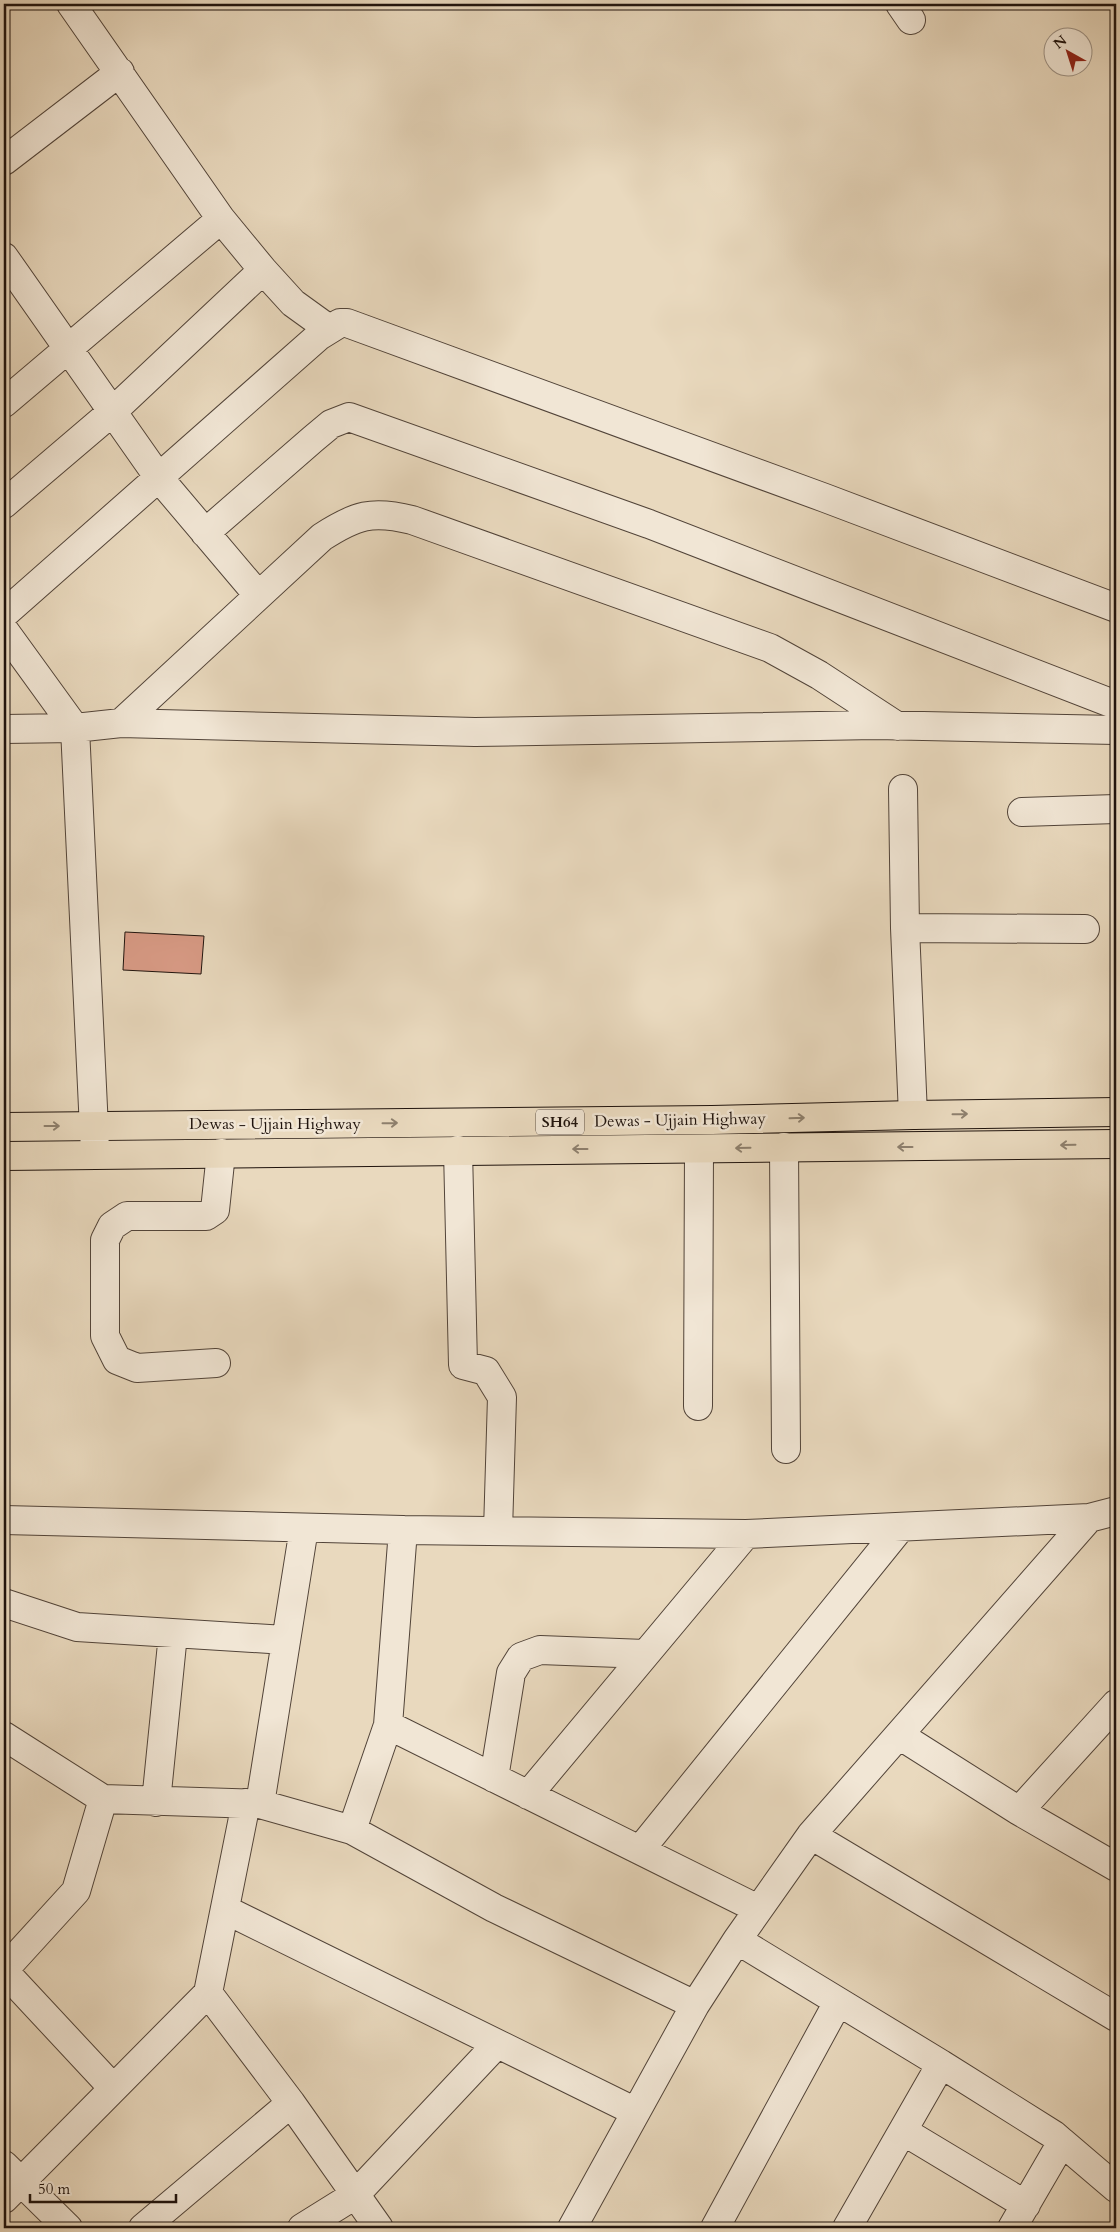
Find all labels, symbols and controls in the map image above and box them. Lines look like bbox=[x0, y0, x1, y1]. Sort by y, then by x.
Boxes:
north arrow bbox=[1042, 28, 1092, 78]
text: N bbox=[1049, 31, 1071, 53]
street label: Dewas - Ujjain Highway bbox=[594, 1107, 767, 1132]
one-way arrow bbox=[952, 1109, 968, 1119]
road number: SH64 bbox=[536, 1110, 584, 1134]
street label: Dewas - Ujjain Highway bbox=[189, 1113, 361, 1135]
one-way arrow bbox=[789, 1113, 805, 1123]
one-way arrow bbox=[382, 1118, 398, 1128]
one-way arrow bbox=[44, 1121, 60, 1131]
one-way arrow bbox=[1060, 1140, 1076, 1150]
one-way arrow bbox=[897, 1142, 913, 1151]
one-way arrow bbox=[735, 1143, 751, 1153]
one-way arrow bbox=[572, 1144, 588, 1154]
scale bar bbox=[30, 2172, 176, 2204]
text: 50 m bbox=[38, 2179, 70, 2199]

